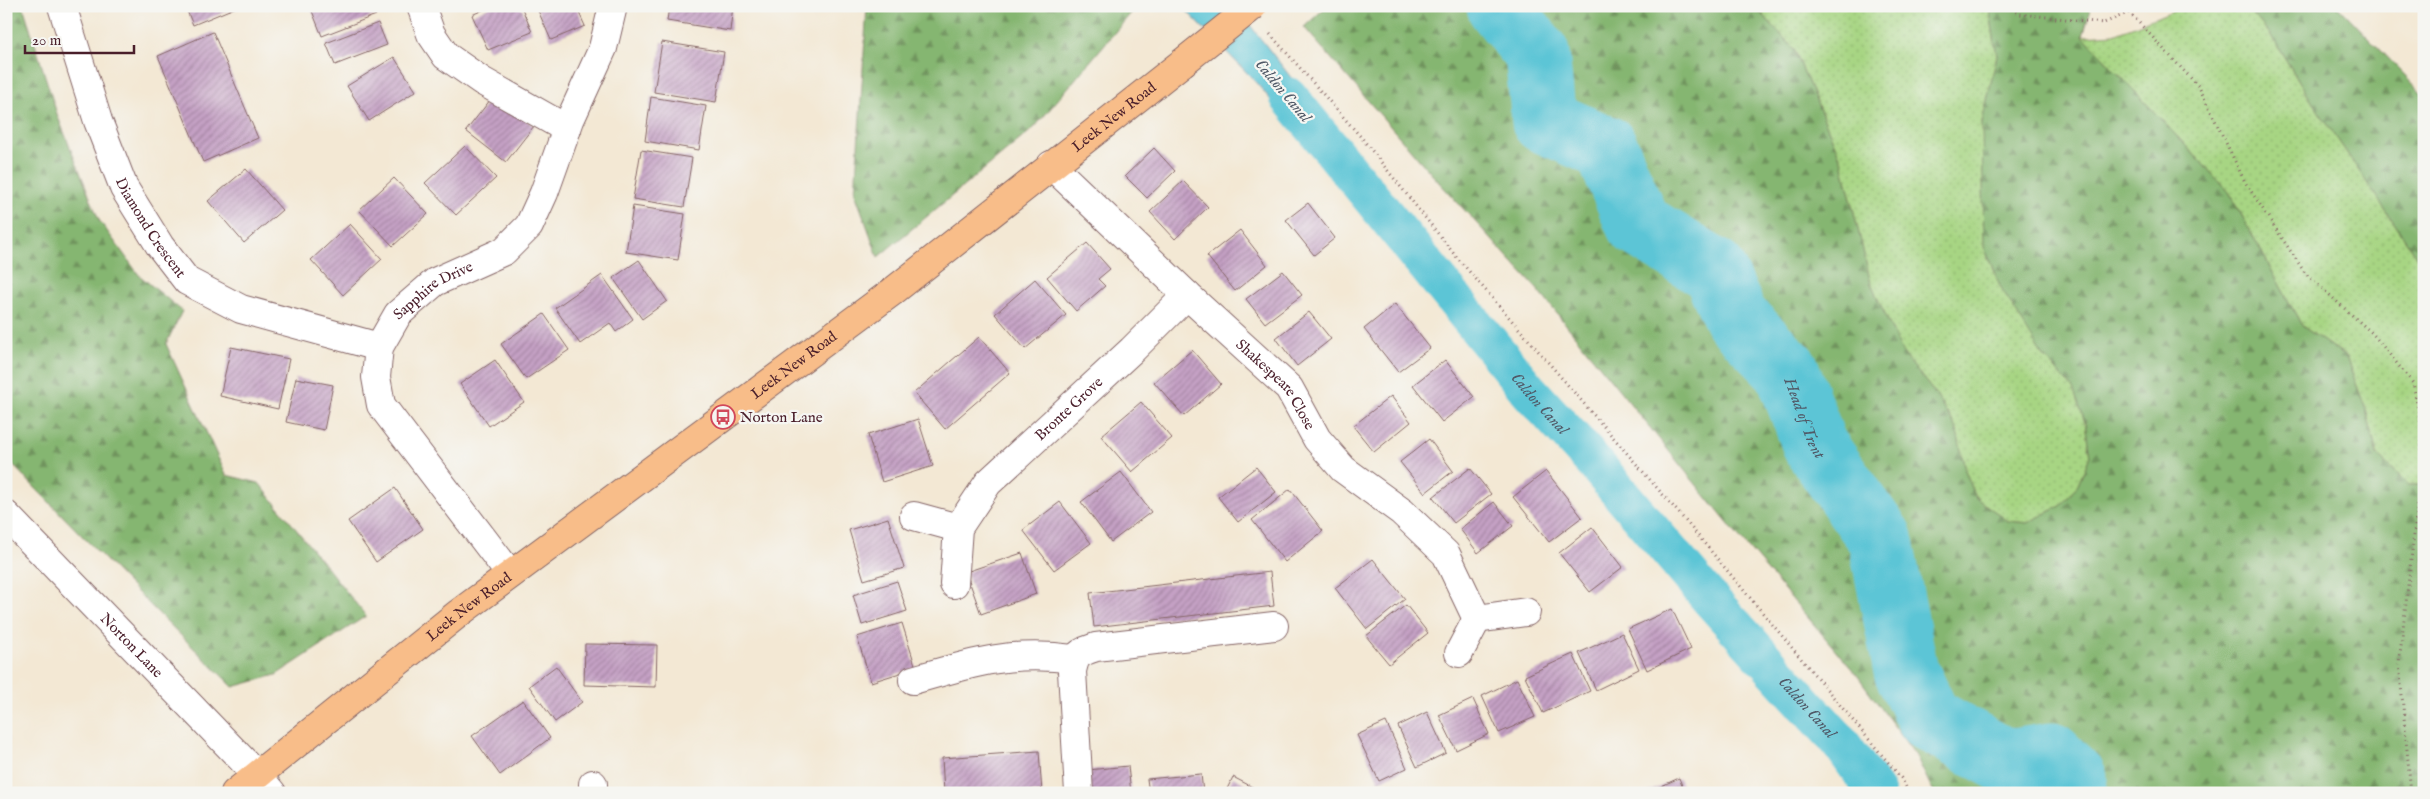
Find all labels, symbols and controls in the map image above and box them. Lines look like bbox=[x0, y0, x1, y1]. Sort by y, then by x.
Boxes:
scale bar bbox=[25, 22, 134, 54]
text: 20 m bbox=[32, 31, 62, 50]
water label: Caldon Canal bbox=[1250, 56, 1316, 128]
street label: Leek New Road bbox=[1068, 77, 1161, 156]
street label: Diamond Crescent bbox=[111, 175, 190, 282]
street label: Sapphire Drive bbox=[389, 257, 476, 324]
street label: Leek New Road bbox=[747, 327, 842, 403]
street label: Shakespeare Close bbox=[1232, 335, 1319, 433]
water label: Caldon Canal bbox=[1506, 369, 1573, 440]
street label: Bronte Grove bbox=[1031, 373, 1107, 445]
water label: Head of Trent bbox=[1778, 374, 1829, 464]
bus stop icon: Norton Lane bbox=[710, 404, 736, 430]
place label: Norton Lane bbox=[740, 408, 823, 427]
street label: Leek New Road bbox=[423, 568, 516, 646]
street label: Norton Lane bbox=[96, 609, 167, 682]
water label: Caldon Canal bbox=[1773, 673, 1841, 744]

